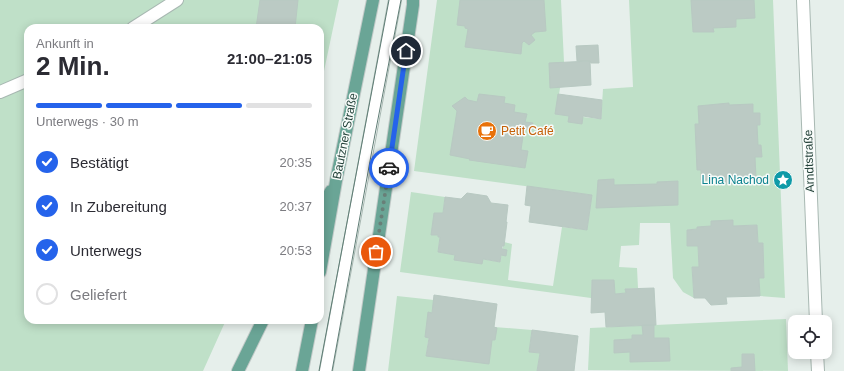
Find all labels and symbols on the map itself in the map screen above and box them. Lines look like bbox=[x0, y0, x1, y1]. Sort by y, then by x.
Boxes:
pin bbox=[389, 34, 423, 68]
street label: Bautzner Straße bbox=[330, 91, 360, 180]
cafe icon: Petit Café bbox=[476, 120, 498, 142]
place label: Petit Café bbox=[501, 124, 554, 138]
street label: Arndtstraße bbox=[801, 129, 817, 193]
courier bbox=[369, 148, 409, 188]
place icon: Lina Nachod bbox=[772, 169, 794, 191]
place label: Lina Nachod bbox=[702, 173, 769, 187]
pin bbox=[359, 235, 393, 269]

